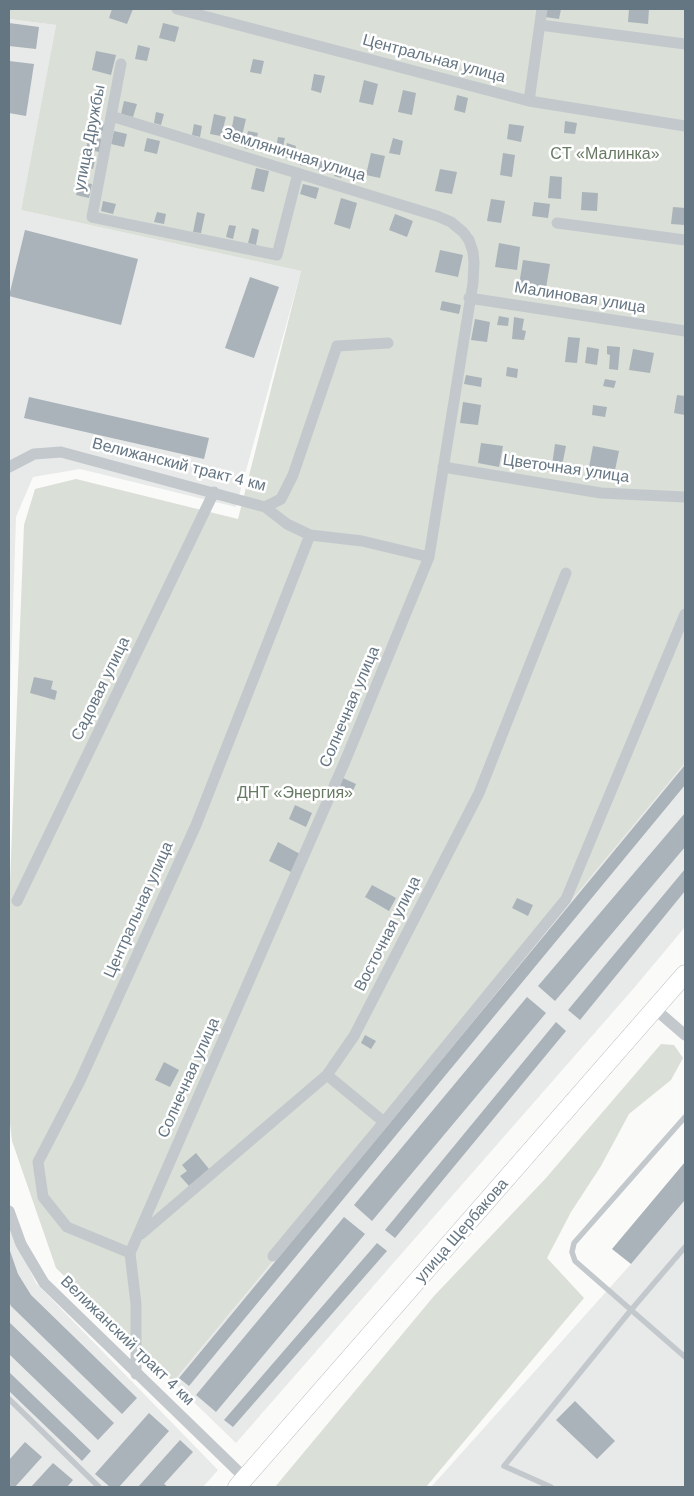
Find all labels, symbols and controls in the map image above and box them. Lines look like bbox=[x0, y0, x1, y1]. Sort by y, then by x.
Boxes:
street label: Центральная улица bbox=[360, 31, 508, 87]
street label: улица Дружбы bbox=[70, 83, 110, 193]
street label: Земляничная улица bbox=[220, 124, 368, 186]
park label: CТ «Малинка» bbox=[550, 145, 660, 165]
street label: Малиновая улица bbox=[513, 278, 647, 318]
street label: Велижанский тракт 4 км bbox=[90, 434, 268, 496]
street label: Цветочная улица bbox=[502, 451, 630, 487]
street label: Садовая улица bbox=[68, 634, 134, 744]
street label: Солнечная улица bbox=[316, 644, 384, 770]
park label: ДНТ «Энергия» bbox=[237, 784, 353, 804]
street label: Центральная улица bbox=[100, 839, 178, 981]
street label: Восточная улица bbox=[351, 873, 425, 995]
street label: Солнечная улица bbox=[154, 1015, 224, 1141]
street label: улица Щербакова bbox=[411, 1175, 513, 1287]
street label: Велижанский тракт 4 км bbox=[56, 1272, 198, 1410]

